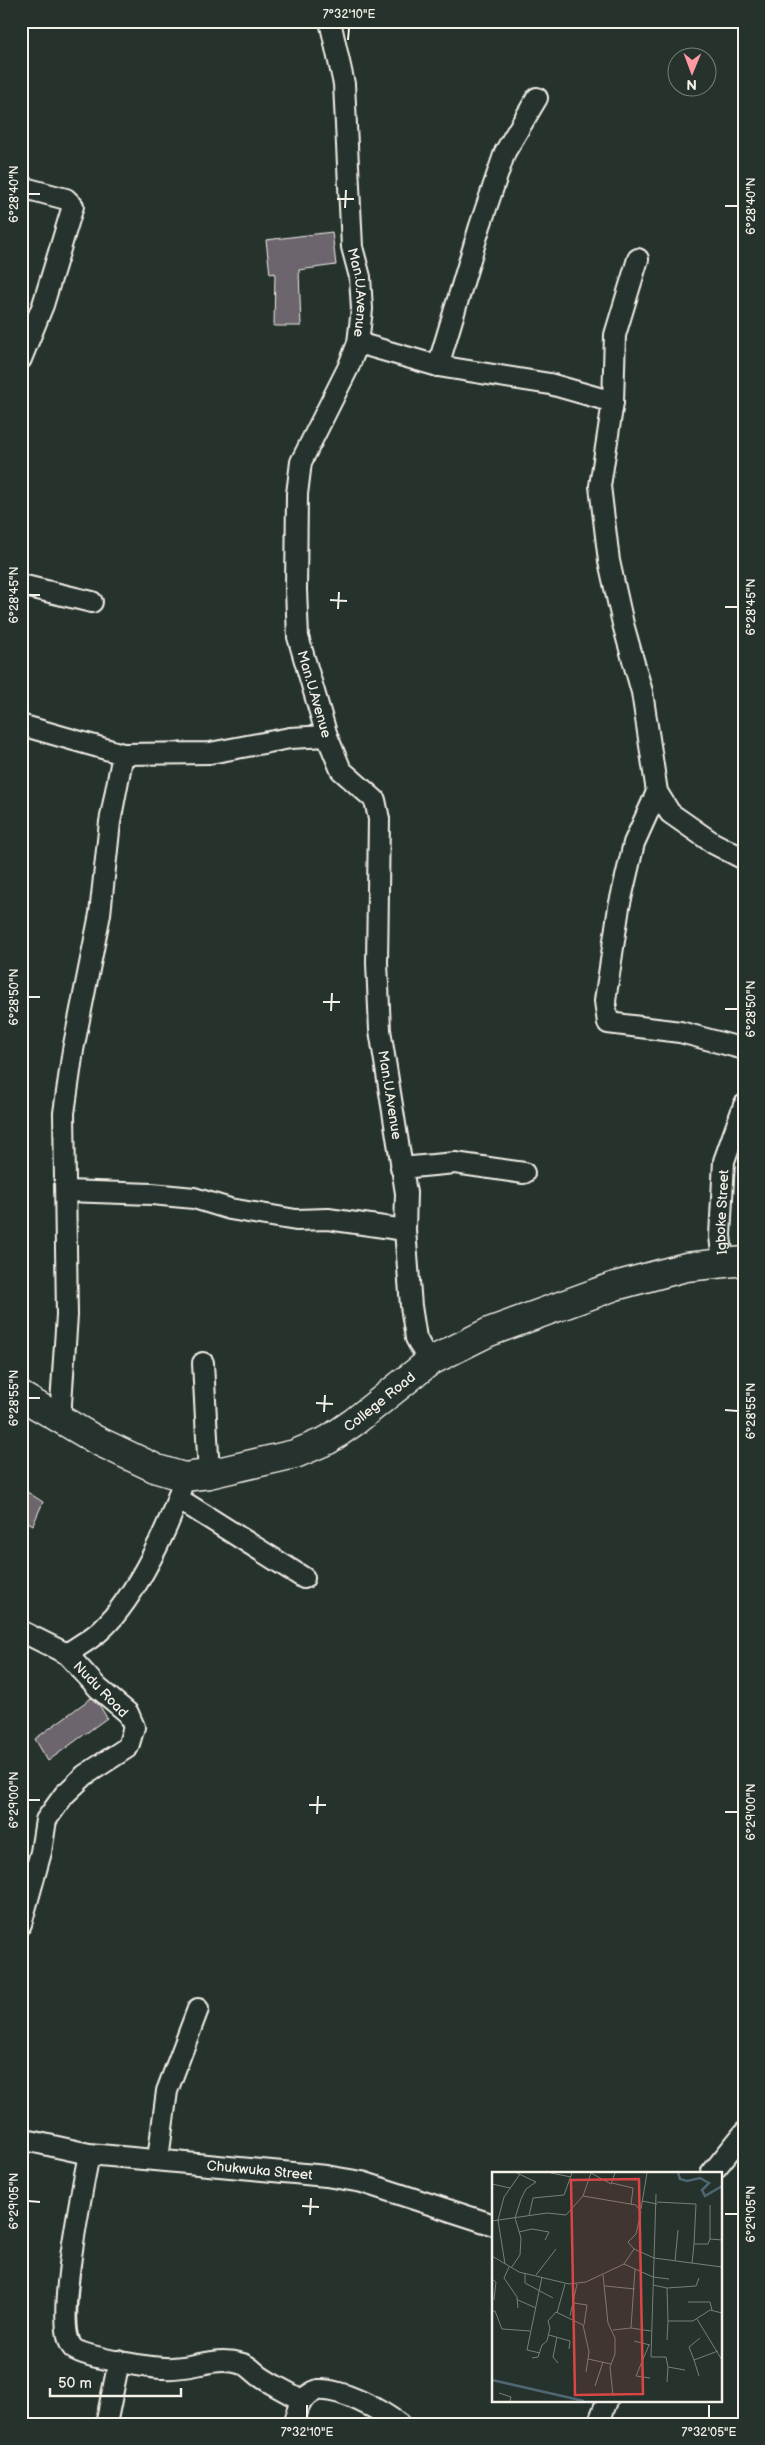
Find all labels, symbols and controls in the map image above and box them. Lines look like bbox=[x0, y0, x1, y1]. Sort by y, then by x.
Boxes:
text: 7°32'10"E bbox=[323, 7, 375, 22]
north arrow bbox=[668, 48, 718, 98]
text: N bbox=[686, 76, 697, 93]
text: 6°28'40"N bbox=[7, 165, 22, 223]
text: 6°28'40"N bbox=[744, 177, 759, 235]
street label: Man.U.Avenue bbox=[344, 246, 370, 338]
text: 6°28'45"N bbox=[7, 566, 22, 624]
text: 6°28'45"N bbox=[744, 578, 759, 636]
street label: Man.U.Avenue bbox=[293, 649, 335, 740]
text: 6°28'50"N bbox=[7, 969, 22, 1025]
text: 6°28'50"N bbox=[744, 981, 759, 1037]
street label: Man.U.Avenue bbox=[374, 1049, 405, 1141]
street label: Igboke Street bbox=[712, 1169, 733, 1256]
street label: College Road bbox=[341, 1369, 419, 1436]
text: 6°28'55"N bbox=[7, 1370, 22, 1426]
text: 6°28'55"N bbox=[744, 1383, 759, 1439]
street label: Nudu Road bbox=[70, 1658, 132, 1721]
text: 6°29'00"N bbox=[7, 1772, 22, 1828]
text: 6°29'00"N bbox=[744, 1784, 759, 1840]
street label: Chukwuka Street bbox=[206, 2157, 314, 2184]
inset map bbox=[492, 2172, 722, 2402]
text: 6°29'05"N bbox=[7, 2173, 22, 2229]
text: 6°29'05"N bbox=[744, 2186, 759, 2242]
scale bar bbox=[50, 2365, 181, 2397]
text: 50 m bbox=[58, 2374, 92, 2393]
text: 7°32'10"E bbox=[281, 2425, 333, 2440]
text: 7°32'05"E bbox=[682, 2425, 737, 2440]

